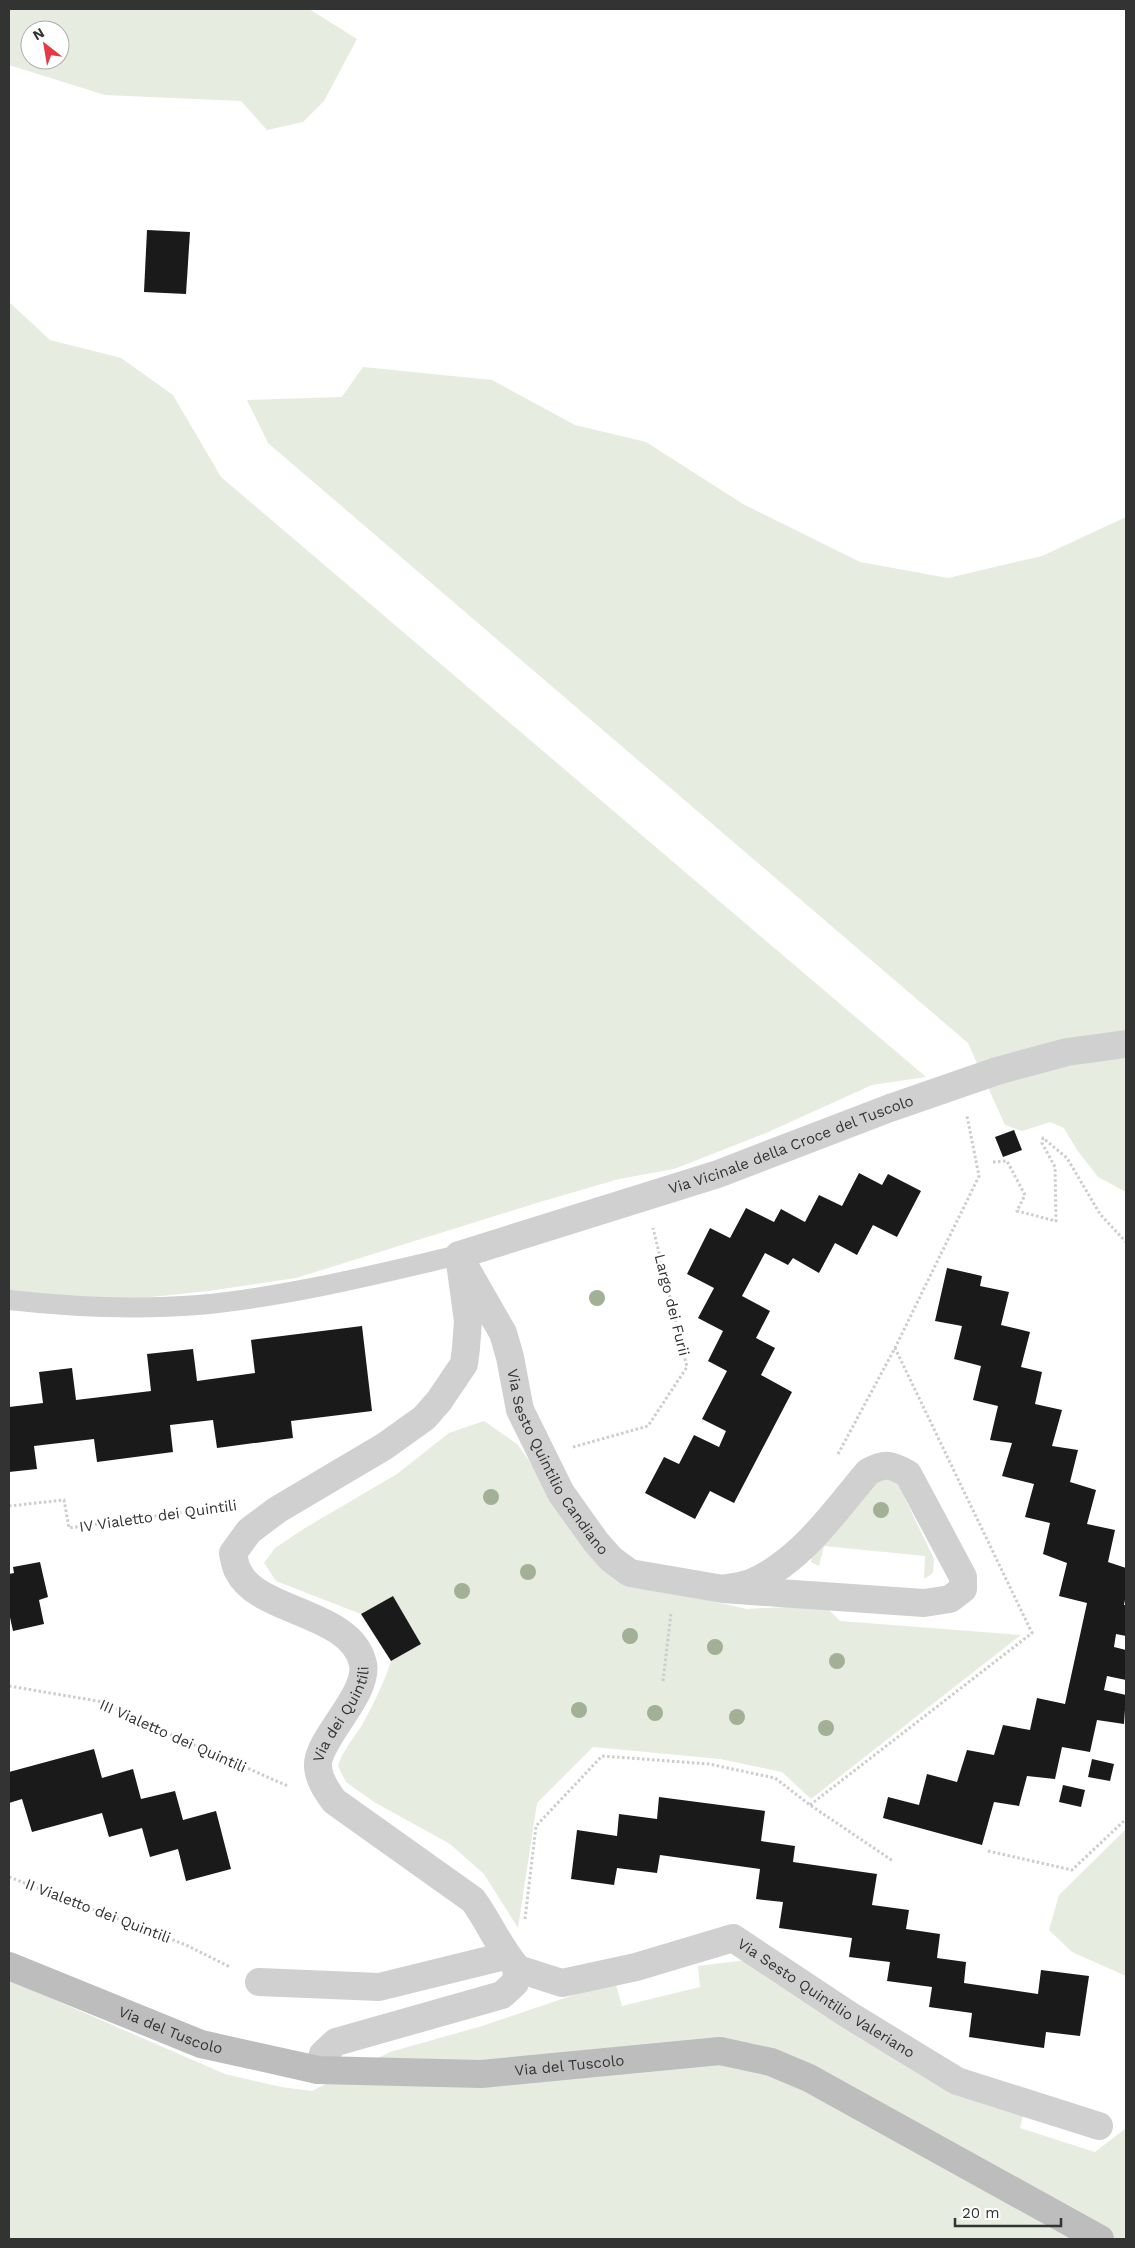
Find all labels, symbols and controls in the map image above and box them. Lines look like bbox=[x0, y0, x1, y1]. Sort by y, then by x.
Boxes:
north arrow bbox=[20, 20, 70, 70]
text: N bbox=[30, 24, 47, 43]
street label: Via Vicinale della Croce del Tuscolo bbox=[666, 1092, 916, 1198]
street label: Largo dei Furii bbox=[651, 1252, 693, 1358]
street label: Via Sesto Quintilio Candiano bbox=[503, 1367, 612, 1559]
street label: IV Vialetto dei Quintili bbox=[78, 1496, 238, 1536]
street label: Via dei Quintili bbox=[309, 1666, 373, 1764]
street label: III Vialetto dei Quintili bbox=[97, 1696, 249, 1776]
street label: II Vialetto dei Quintili bbox=[23, 1875, 173, 1947]
street label: Via Sesto Quintilio Valeriano bbox=[734, 1934, 918, 2062]
street label: Via del Tuscolo bbox=[116, 2002, 224, 2058]
street label: Via del Tuscolo bbox=[514, 2051, 625, 2080]
scale bar bbox=[955, 2196, 1061, 2228]
text: 20 m bbox=[962, 2204, 1000, 2222]

